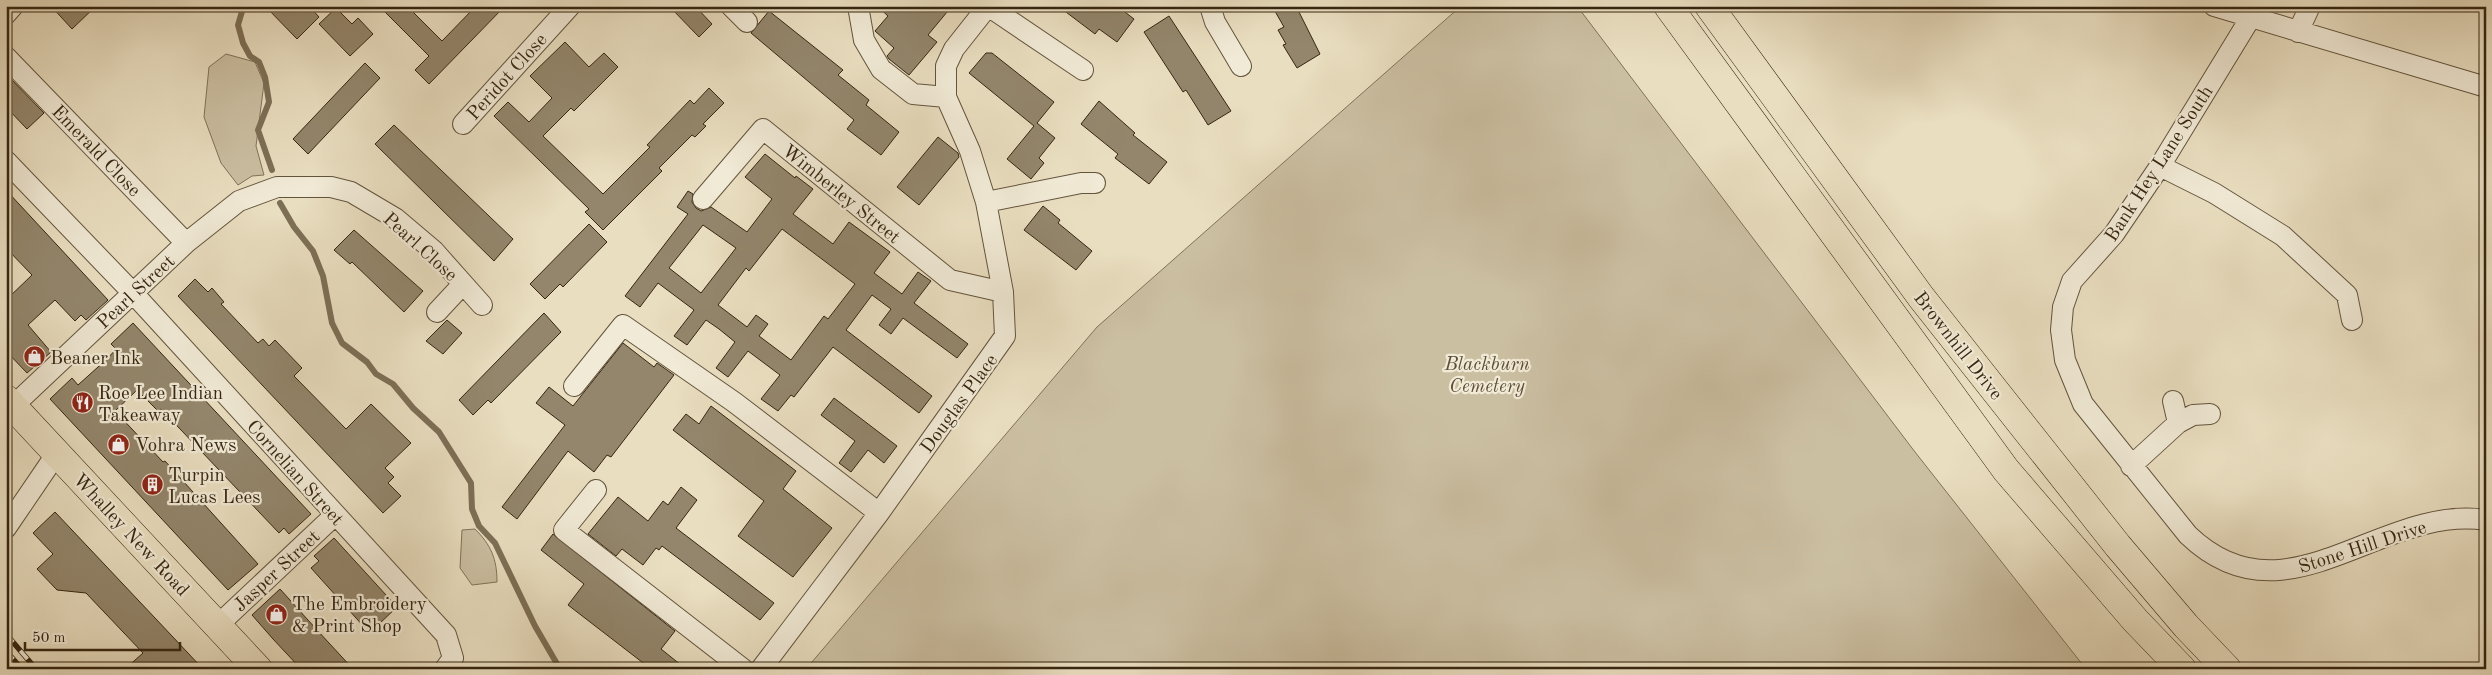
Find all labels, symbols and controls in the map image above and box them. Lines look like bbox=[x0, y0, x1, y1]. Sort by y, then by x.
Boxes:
street label: Peridot Close bbox=[464, 31, 551, 125]
street label: Bank Hey Lane South bbox=[2103, 83, 2218, 246]
street label: Emerald Close bbox=[47, 102, 143, 201]
street label: Wimberley Street bbox=[778, 142, 903, 248]
street label: Pearl Close bbox=[379, 210, 460, 286]
street label: Pearl Street bbox=[94, 252, 179, 333]
street label: Brownhill Drive bbox=[1909, 289, 2005, 404]
shop icon: Beaner Ink bbox=[22, 345, 46, 369]
place label: Beaner Ink bbox=[50, 350, 141, 369]
street label: Douglas Place bbox=[918, 351, 1002, 457]
park label: Blackburn Cemetery bbox=[1443, 356, 1530, 397]
place label: Roe Lee Indian Takeaway bbox=[98, 385, 223, 426]
restaurant icon: Roe Lee Indian Takeaway bbox=[70, 391, 94, 415]
street label: Cornelian Street bbox=[242, 417, 346, 530]
shop icon: Vohra News bbox=[107, 432, 131, 456]
place label: Vohra News bbox=[135, 437, 236, 456]
place label: Turpin Lucas Lees bbox=[168, 467, 261, 508]
street label: Whalley New Road bbox=[69, 471, 192, 601]
building icon: Turpin Lucas Lees bbox=[140, 473, 164, 497]
street label: Stone Hill Drive bbox=[2296, 519, 2429, 578]
street label: Jasper Street bbox=[231, 527, 324, 616]
place label: The Embroidery & Print Shop bbox=[292, 596, 427, 637]
shop icon: The Embroidery & Print Shop bbox=[264, 602, 288, 626]
scale bar bbox=[25, 620, 180, 652]
text: 50 m bbox=[32, 631, 66, 646]

